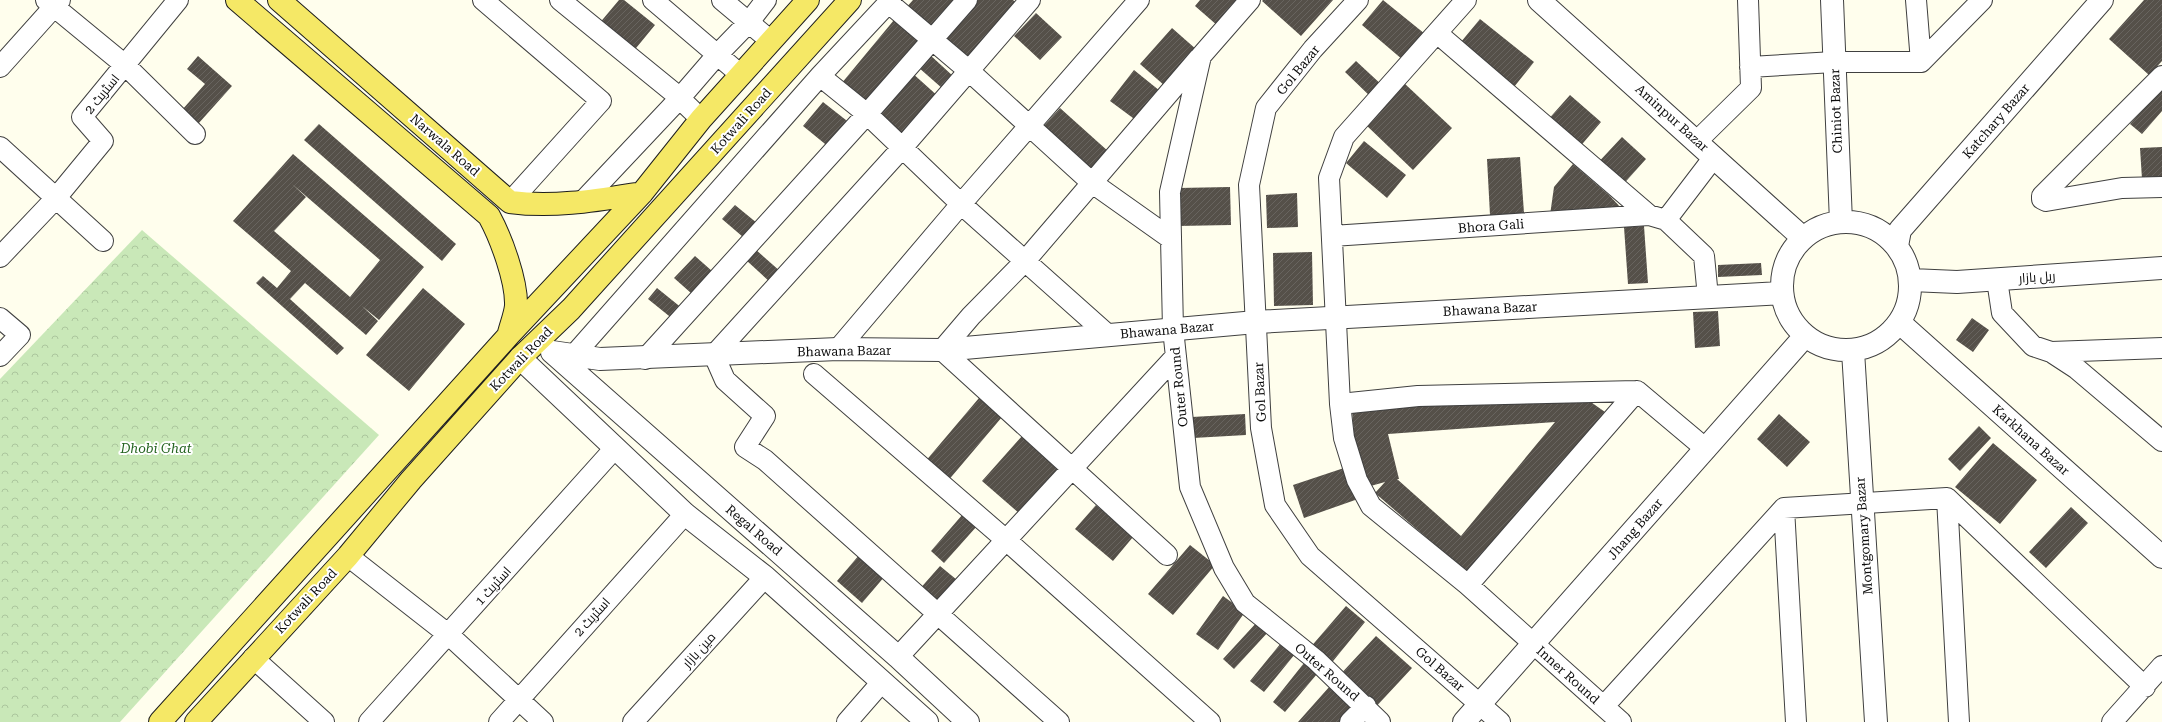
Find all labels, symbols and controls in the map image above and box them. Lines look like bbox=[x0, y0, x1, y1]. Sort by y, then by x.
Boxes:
street label: Gol Bazar bbox=[1273, 42, 1323, 98]
street label: Chiniot Bazar bbox=[1827, 68, 1845, 154]
street label: اسٹریٹ 2 bbox=[81, 71, 123, 117]
street label: Katchary Bazar bbox=[1959, 80, 2033, 162]
street label: Aminpur Bazar bbox=[1632, 81, 1712, 155]
street label: Kotwali Road bbox=[708, 85, 775, 157]
street label: Narwala Road bbox=[407, 111, 483, 180]
street label: Bhora Gali bbox=[1457, 216, 1525, 236]
street label: ریل بازار bbox=[2017, 268, 2056, 286]
street label: Bhawana Bazar bbox=[1442, 299, 1538, 319]
street label: Bhawana Bazar bbox=[1119, 318, 1215, 342]
street label: Kotwali Road bbox=[487, 323, 556, 394]
street label: Bhawana Bazar bbox=[797, 343, 892, 359]
street label: Outer Round bbox=[1167, 345, 1191, 428]
street label: Gol Bazar bbox=[1251, 361, 1269, 422]
street label: Karkhana Bazar bbox=[1990, 402, 2073, 479]
park label: Dhobi Ghat bbox=[119, 441, 192, 456]
street label: Montgomary Bazar bbox=[1852, 476, 1876, 595]
street label: Jhang Bazar bbox=[1604, 495, 1666, 563]
street label: Regal Road bbox=[723, 502, 786, 559]
street label: اسٹریٹ 1 bbox=[472, 564, 514, 608]
street label: Kotwali Road bbox=[272, 565, 340, 637]
street label: اسٹریٹ 2 bbox=[571, 595, 613, 639]
street label: مین بازار bbox=[679, 629, 719, 671]
street label: Outer Round bbox=[1292, 640, 1363, 705]
street label: Inner Round bbox=[1534, 643, 1603, 707]
street label: Gol Bazar bbox=[1412, 644, 1468, 695]

